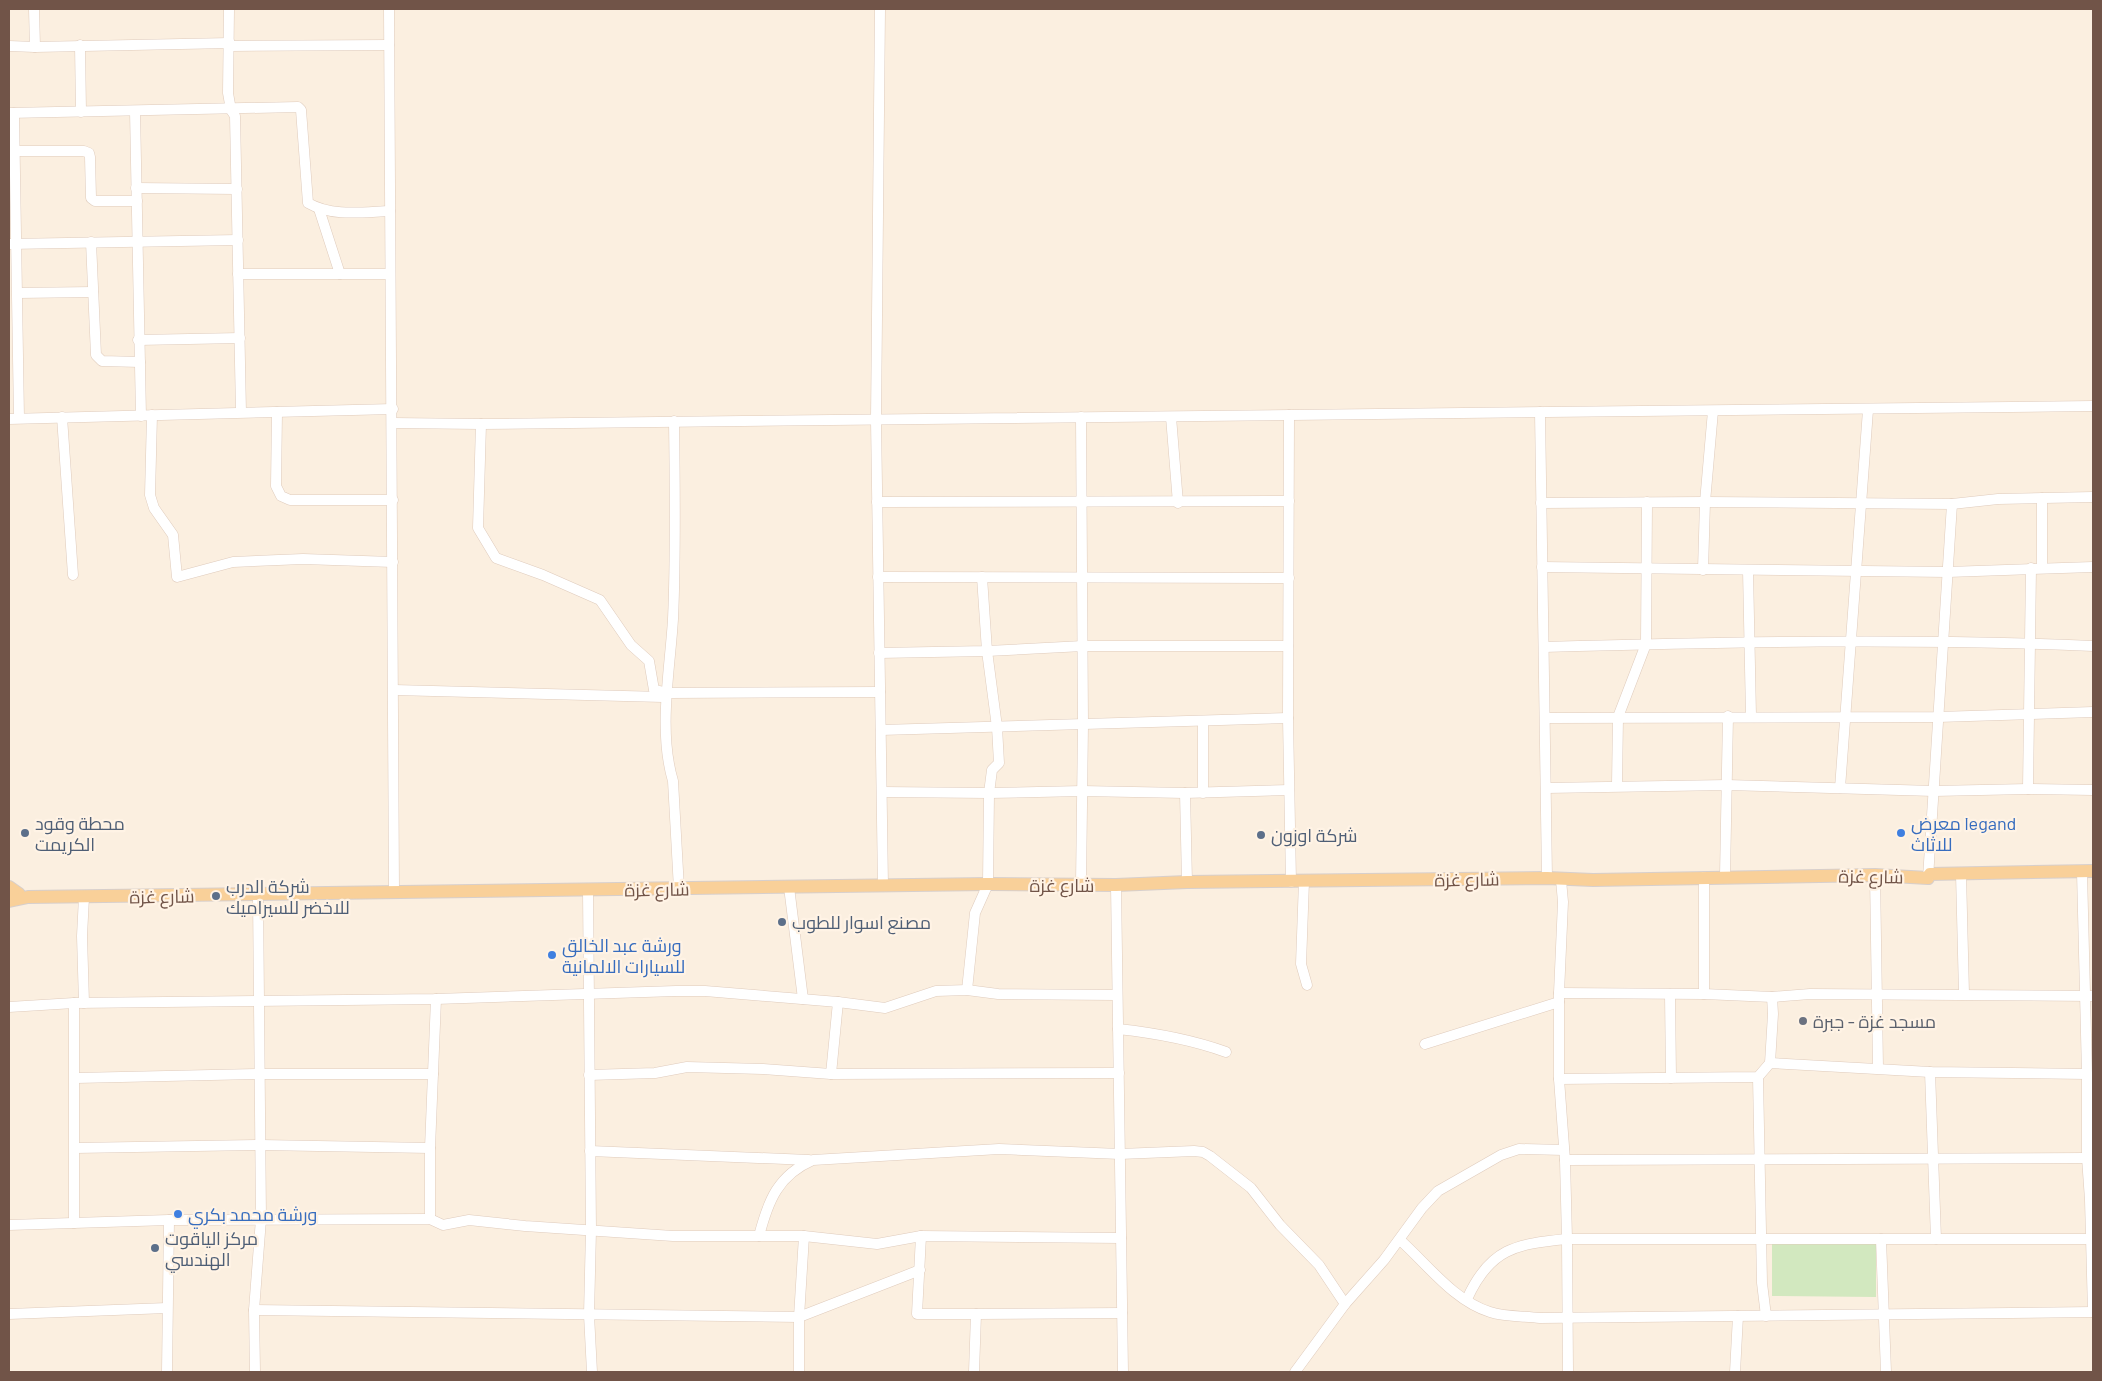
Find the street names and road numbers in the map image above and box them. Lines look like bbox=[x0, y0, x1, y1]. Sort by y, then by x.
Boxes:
street label: شارع غزة bbox=[1838, 864, 1904, 890]
street label: شارع غزة bbox=[1434, 867, 1500, 893]
street label: شارع غزة bbox=[1029, 874, 1095, 898]
street label: شارع غزة bbox=[624, 877, 690, 903]
street label: شارع غزة bbox=[129, 884, 195, 910]

